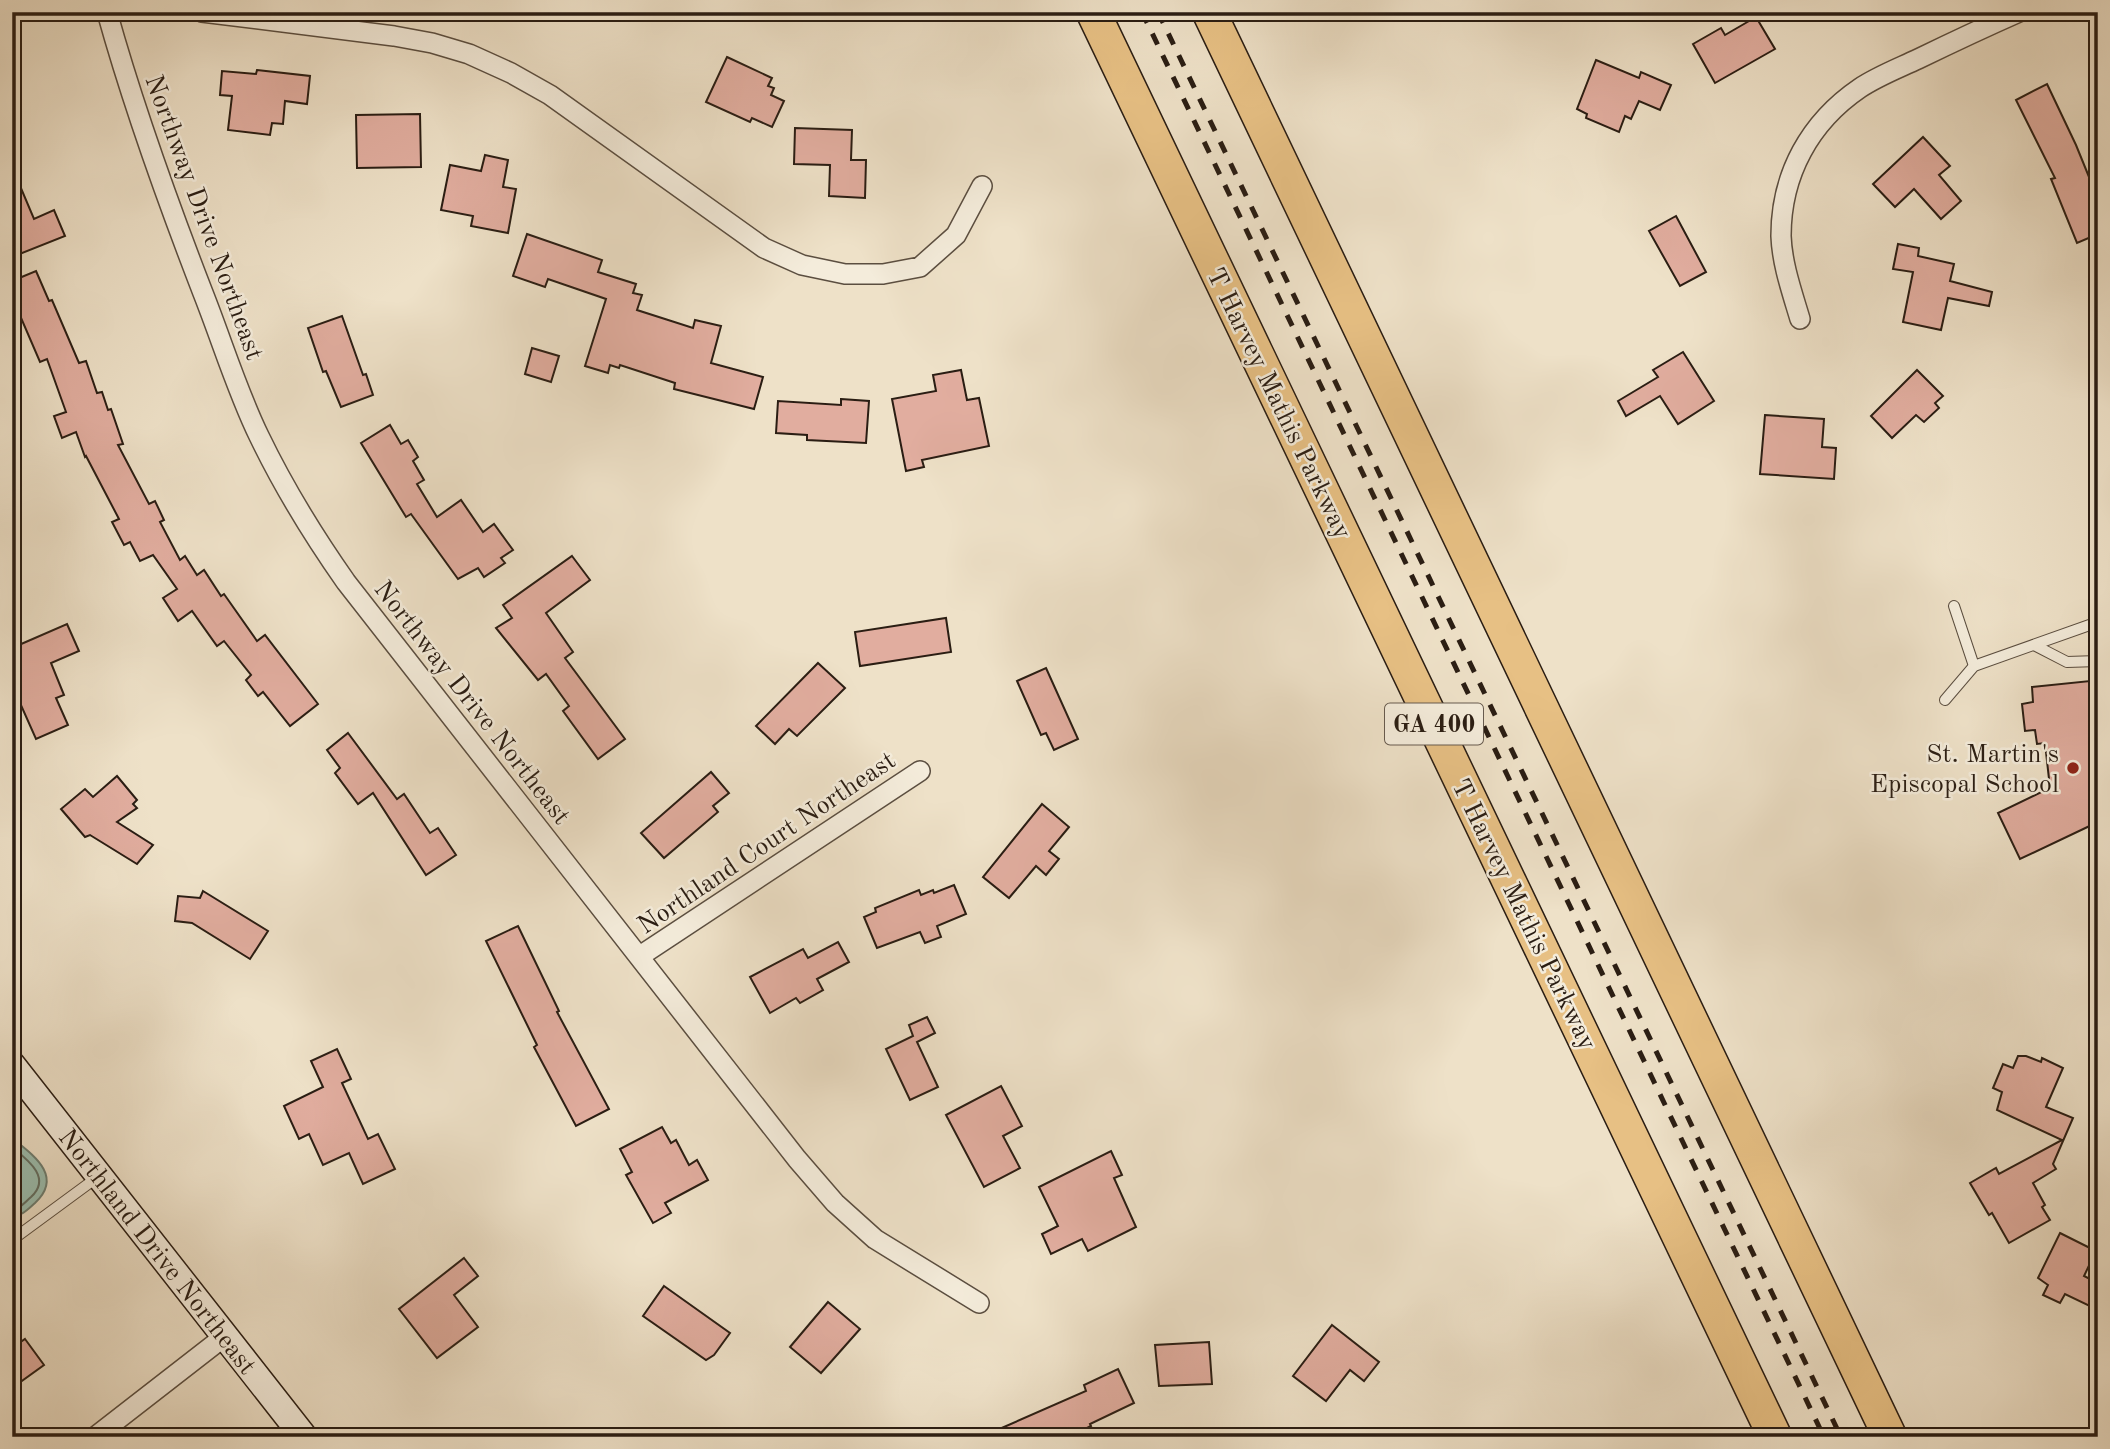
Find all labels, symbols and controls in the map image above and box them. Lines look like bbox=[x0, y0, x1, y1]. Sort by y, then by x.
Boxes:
street label: Northway Drive Northeast bbox=[139, 72, 267, 364]
street label: T Harvey Mathis Parkway bbox=[1201, 264, 1355, 544]
street label: Northway Drive Northeast bbox=[368, 576, 574, 830]
road number: GA 400 bbox=[1385, 704, 1483, 744]
place label: St. Martin's Episcopal School bbox=[1870, 742, 2059, 798]
street label: Northland Court Northeast bbox=[633, 748, 901, 940]
marker: St. Martin's Episcopal School bbox=[2065, 760, 2081, 776]
street label: T Harvey Mathis Parkway bbox=[1446, 775, 1600, 1055]
street label: Northland Drive Northeast bbox=[53, 1125, 260, 1380]

